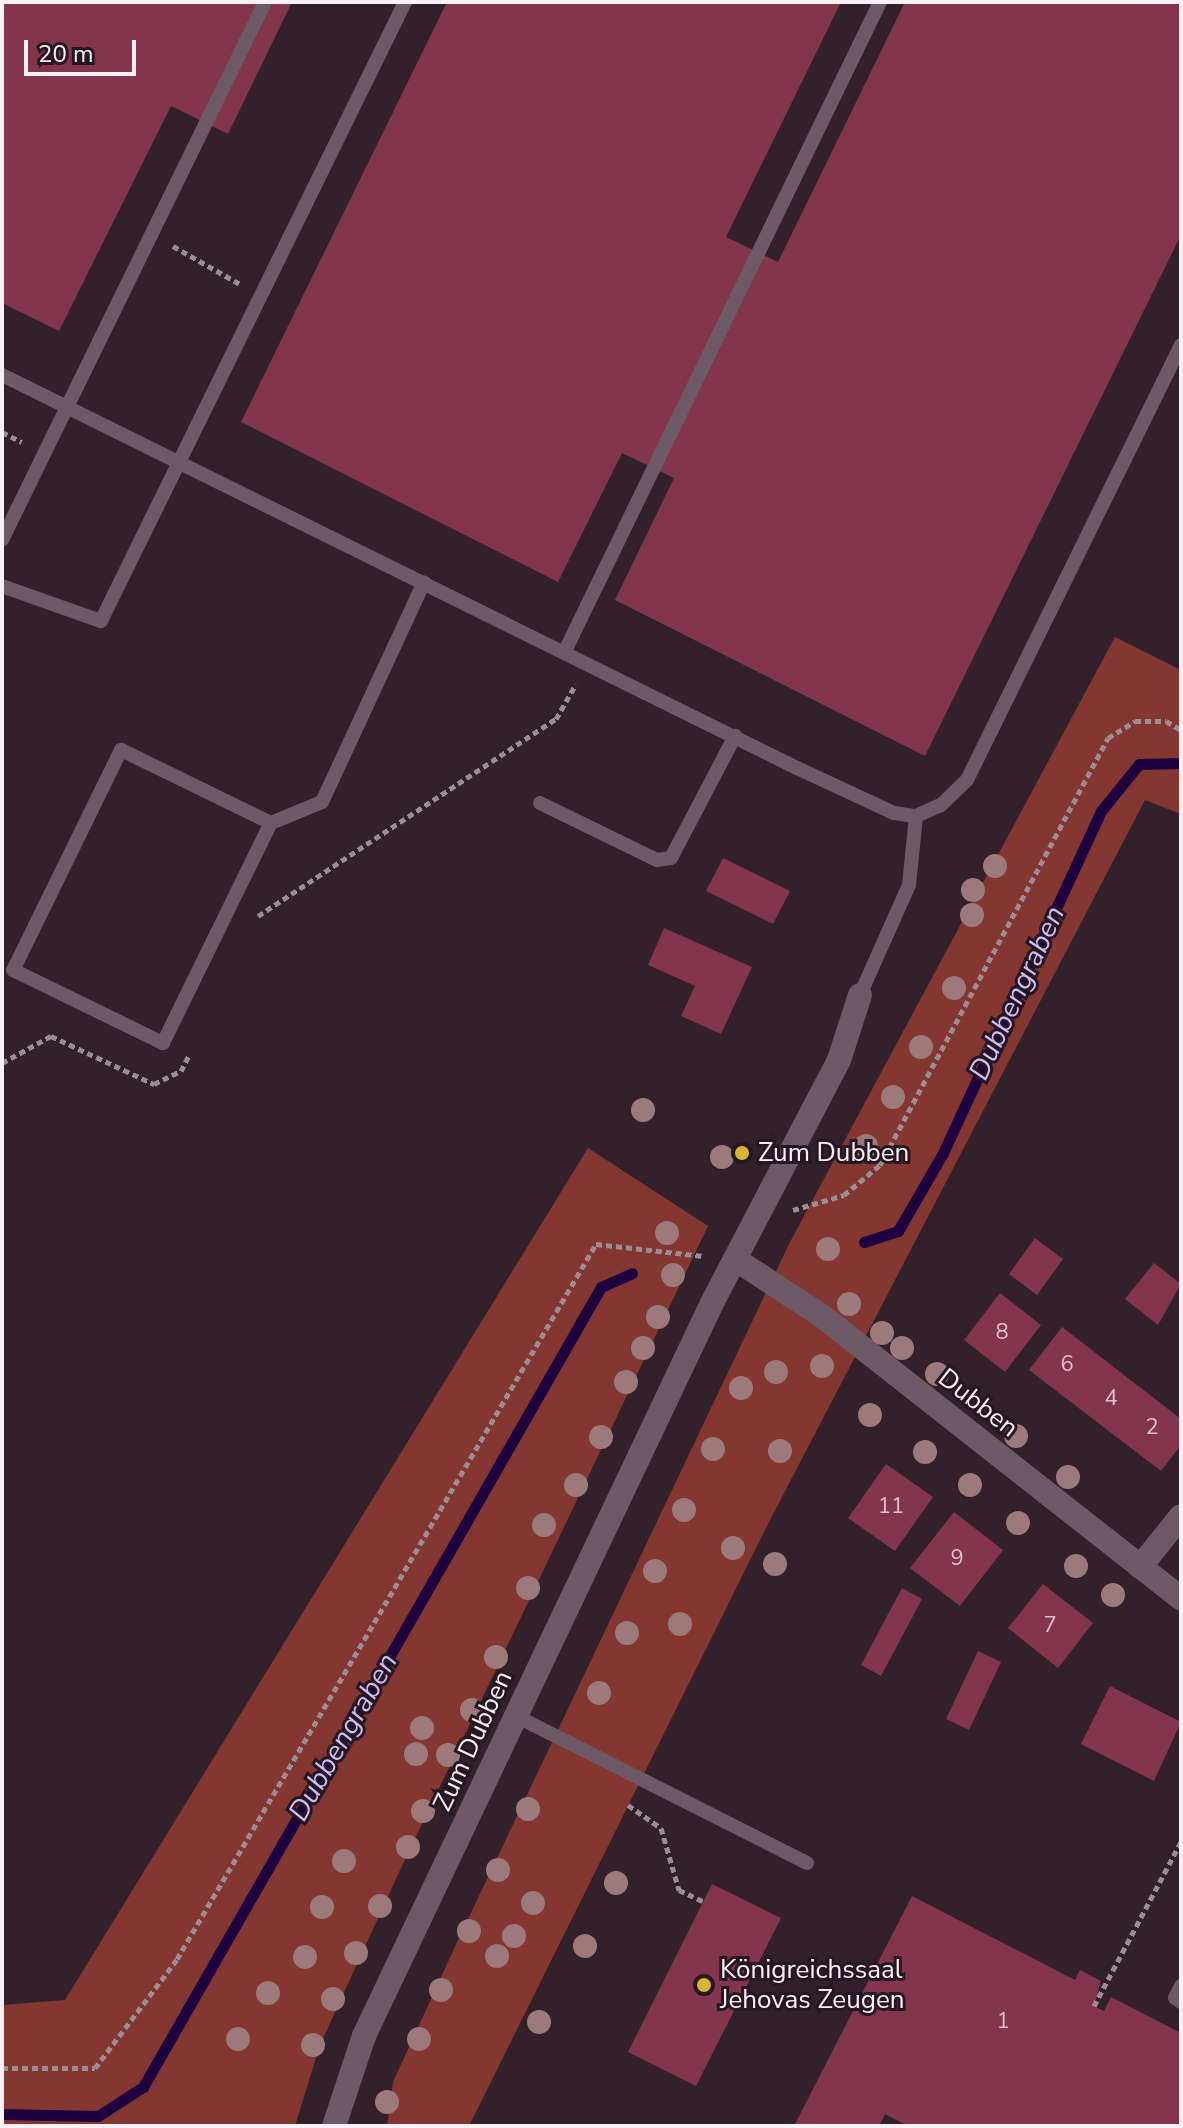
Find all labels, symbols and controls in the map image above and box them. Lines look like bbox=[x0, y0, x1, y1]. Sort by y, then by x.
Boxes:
scale bar bbox=[28, 24, 140, 74]
text: 20 m bbox=[38, 38, 94, 70]
water label: Dubbengraben bbox=[962, 901, 1072, 1085]
place label: Zum Dubben bbox=[758, 1137, 909, 1169]
marker: Zum Dubben bbox=[733, 1144, 751, 1162]
house number: 8 bbox=[995, 1320, 1009, 1346]
house number: 6 bbox=[1060, 1352, 1074, 1378]
street label: Dubben bbox=[932, 1362, 1024, 1444]
house number: 4 bbox=[1104, 1386, 1118, 1412]
house number: 2 bbox=[1145, 1415, 1159, 1441]
house number: 11 bbox=[878, 1494, 904, 1520]
house number: 9 bbox=[950, 1546, 964, 1572]
house number: 7 bbox=[1043, 1613, 1057, 1639]
water label: Dubbengraben bbox=[281, 1647, 405, 1827]
street label: Zum Dubben bbox=[427, 1666, 519, 1816]
place label: Königreichssaal Jehovas Zeugen bbox=[720, 1954, 905, 2016]
marker: Königreichssaal Jehovas Zeugen bbox=[695, 1976, 713, 1994]
house number: 1 bbox=[996, 2009, 1010, 2035]

